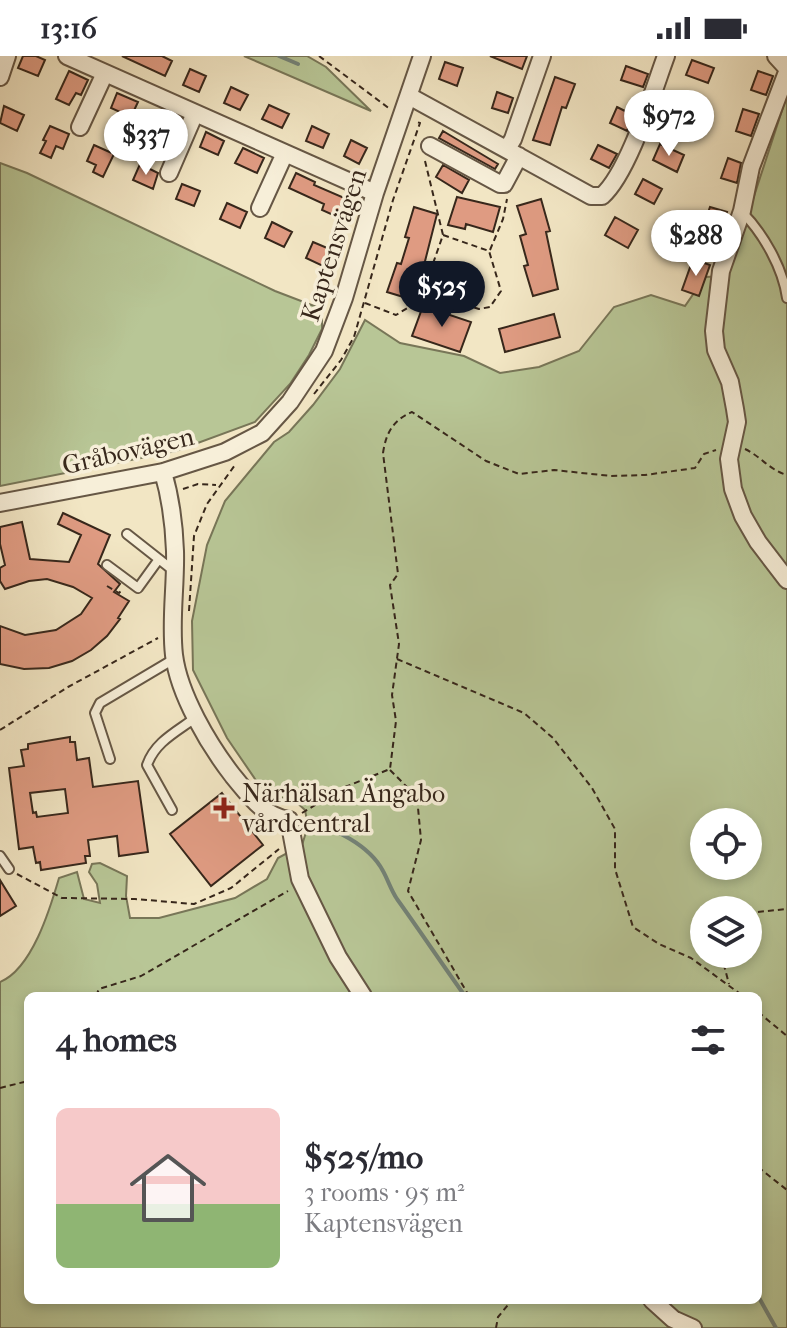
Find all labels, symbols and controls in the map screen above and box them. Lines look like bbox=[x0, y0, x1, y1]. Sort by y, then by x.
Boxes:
text: 13:16 bbox=[40, 11, 97, 46]
pin: $972 bbox=[622, 90, 716, 158]
text: $972 bbox=[642, 100, 696, 131]
pin: $337 bbox=[99, 109, 193, 177]
text: $337 bbox=[122, 119, 170, 150]
street label: Kaptensvägen bbox=[295, 165, 373, 325]
pin: $288 bbox=[649, 210, 743, 278]
text: $288 bbox=[669, 220, 723, 251]
pin: $525 bbox=[395, 261, 489, 329]
text: $525 bbox=[417, 271, 467, 302]
street label: Gråbovägen bbox=[59, 421, 197, 481]
place label: Närhälsan Ängabo vårdcentral bbox=[242, 778, 445, 839]
marker: Närhälsan Ängabo vårdcentral bbox=[213, 797, 235, 819]
map controls bbox=[690, 808, 762, 968]
button: locate bbox=[690, 808, 762, 880]
button: layers bbox=[690, 896, 762, 968]
icon: filters bbox=[686, 1018, 730, 1062]
text: 4 homes bbox=[56, 1020, 177, 1060]
text: $525/mo bbox=[304, 1137, 423, 1177]
icon: home bbox=[120, 1140, 216, 1236]
text: 3 rooms · 95 m² bbox=[304, 1177, 464, 1208]
text: Kaptensvägen bbox=[304, 1208, 463, 1239]

